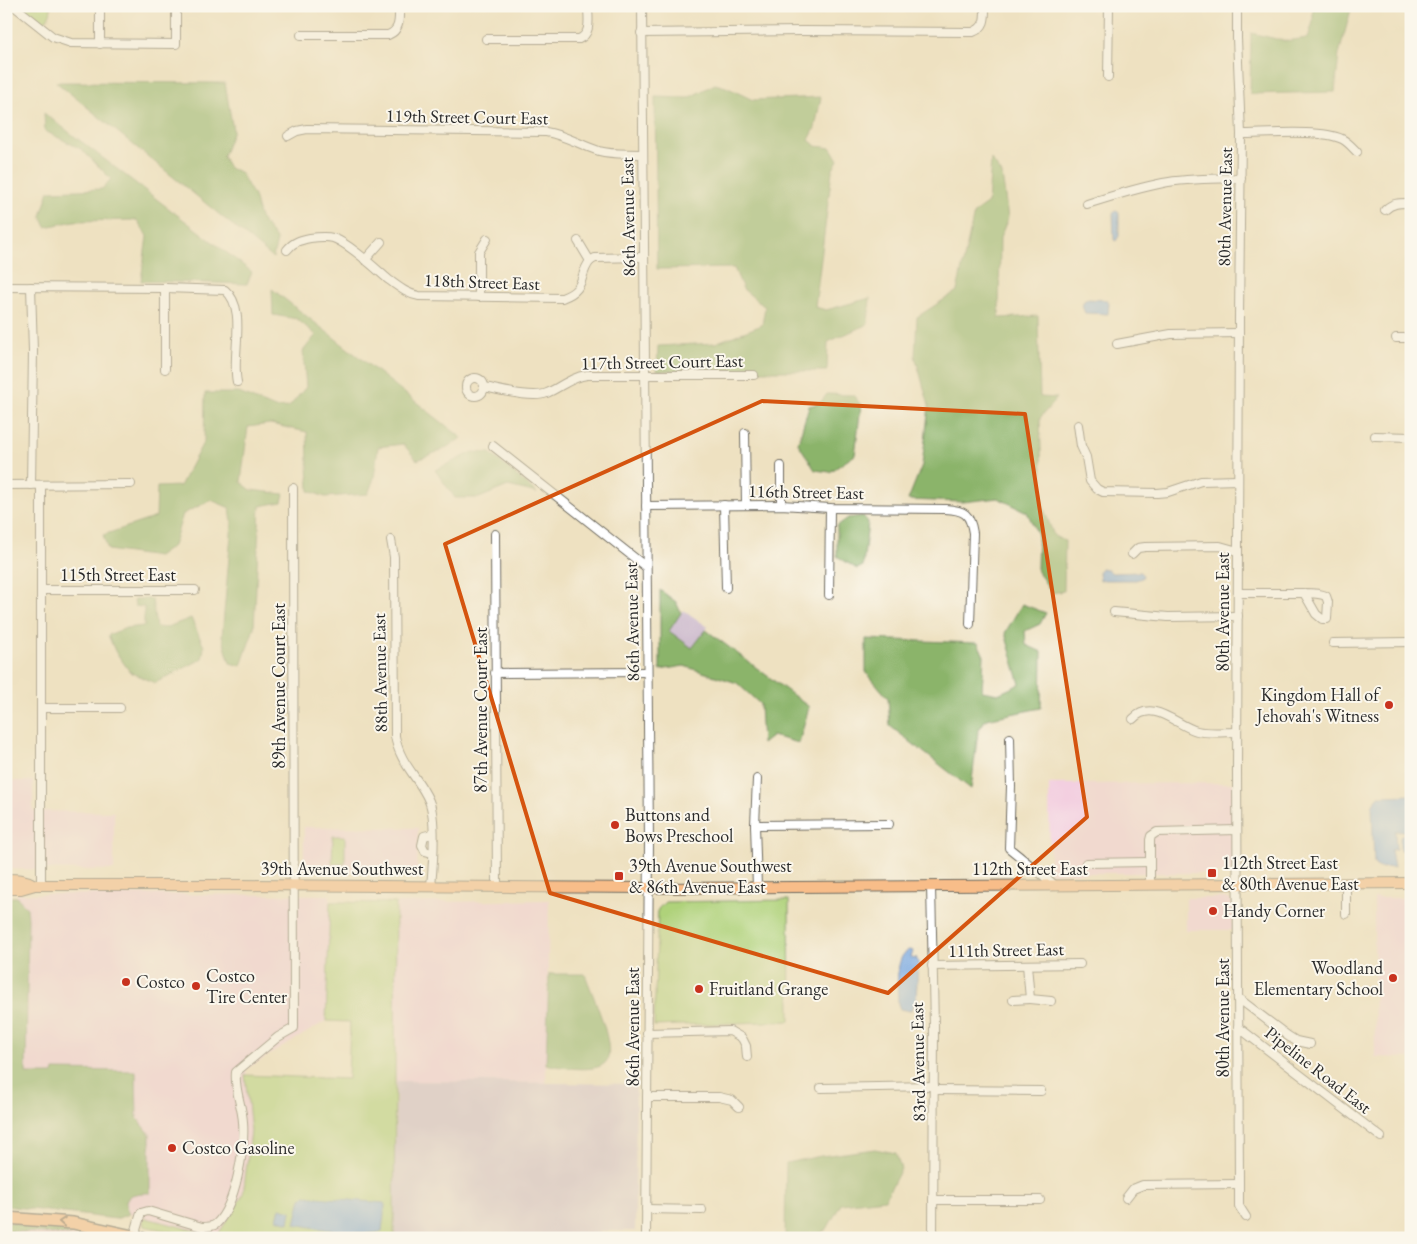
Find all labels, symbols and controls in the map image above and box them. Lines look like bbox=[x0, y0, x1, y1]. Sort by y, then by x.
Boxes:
street label: 119th Street Court East bbox=[386, 104, 549, 129]
street label: 80th Avenue East bbox=[1212, 147, 1237, 267]
street label: 86th Avenue East bbox=[615, 157, 640, 277]
street label: 118th Street East bbox=[424, 268, 541, 295]
street label: 117th Street Court East bbox=[581, 349, 744, 374]
street label: 116th Street East bbox=[748, 479, 865, 504]
street label: 80th Avenue East bbox=[1211, 552, 1234, 672]
street label: 86th Avenue East bbox=[619, 562, 644, 682]
street label: 115th Street East bbox=[60, 563, 176, 586]
street label: 89th Avenue Court East bbox=[267, 603, 290, 769]
street label: 88th Avenue East bbox=[367, 613, 392, 733]
street label: 87th Avenue Court East bbox=[469, 627, 492, 793]
place label: Kingdom Hall of Jehovah's Witness bbox=[1255, 683, 1381, 727]
marker: Kingdom Hall of Jehovah's Witness bbox=[1383, 699, 1395, 711]
place label: Buttons and Bows Preschool bbox=[625, 803, 733, 847]
marker: Buttons and Bows Preschool bbox=[609, 819, 621, 831]
place label: 112th Street East & 80th Avenue East bbox=[1222, 851, 1359, 895]
place label: 39th Avenue Southwest & 86th Avenue East bbox=[629, 854, 792, 898]
street label: 39th Avenue Southwest bbox=[261, 857, 424, 880]
street label: 112th Street East bbox=[972, 857, 1088, 880]
marker: 112th Street East & 80th Avenue East bbox=[1206, 867, 1218, 879]
marker: 39th Avenue Southwest & 86th Avenue East bbox=[613, 870, 625, 882]
place label: Handy Corner bbox=[1223, 899, 1325, 922]
marker: Handy Corner bbox=[1207, 905, 1219, 917]
street label: 111th Street East bbox=[948, 937, 1064, 962]
place label: Woodland Elementary School bbox=[1254, 956, 1384, 1000]
street label: 80th Avenue East bbox=[1211, 958, 1234, 1078]
place label: Costco Tire Center bbox=[206, 964, 287, 1008]
street label: 86th Avenue East bbox=[621, 967, 644, 1087]
place label: Costco bbox=[136, 970, 185, 993]
marker: Woodland Elementary School bbox=[1387, 972, 1399, 984]
marker: Costco bbox=[120, 976, 132, 988]
place label: Fruitland Grange bbox=[709, 977, 828, 1000]
marker: Costco Tire Center bbox=[190, 980, 202, 992]
marker: Fruitland Grange bbox=[693, 983, 705, 995]
street label: 83rd Avenue East bbox=[905, 1002, 930, 1122]
street label: Pipeline Road East bbox=[1260, 1021, 1377, 1119]
place label: Costco Gasoline bbox=[182, 1136, 295, 1159]
marker: Costco Gasoline bbox=[166, 1142, 178, 1154]
one-way arrow bbox=[58, 1217, 66, 1228]

